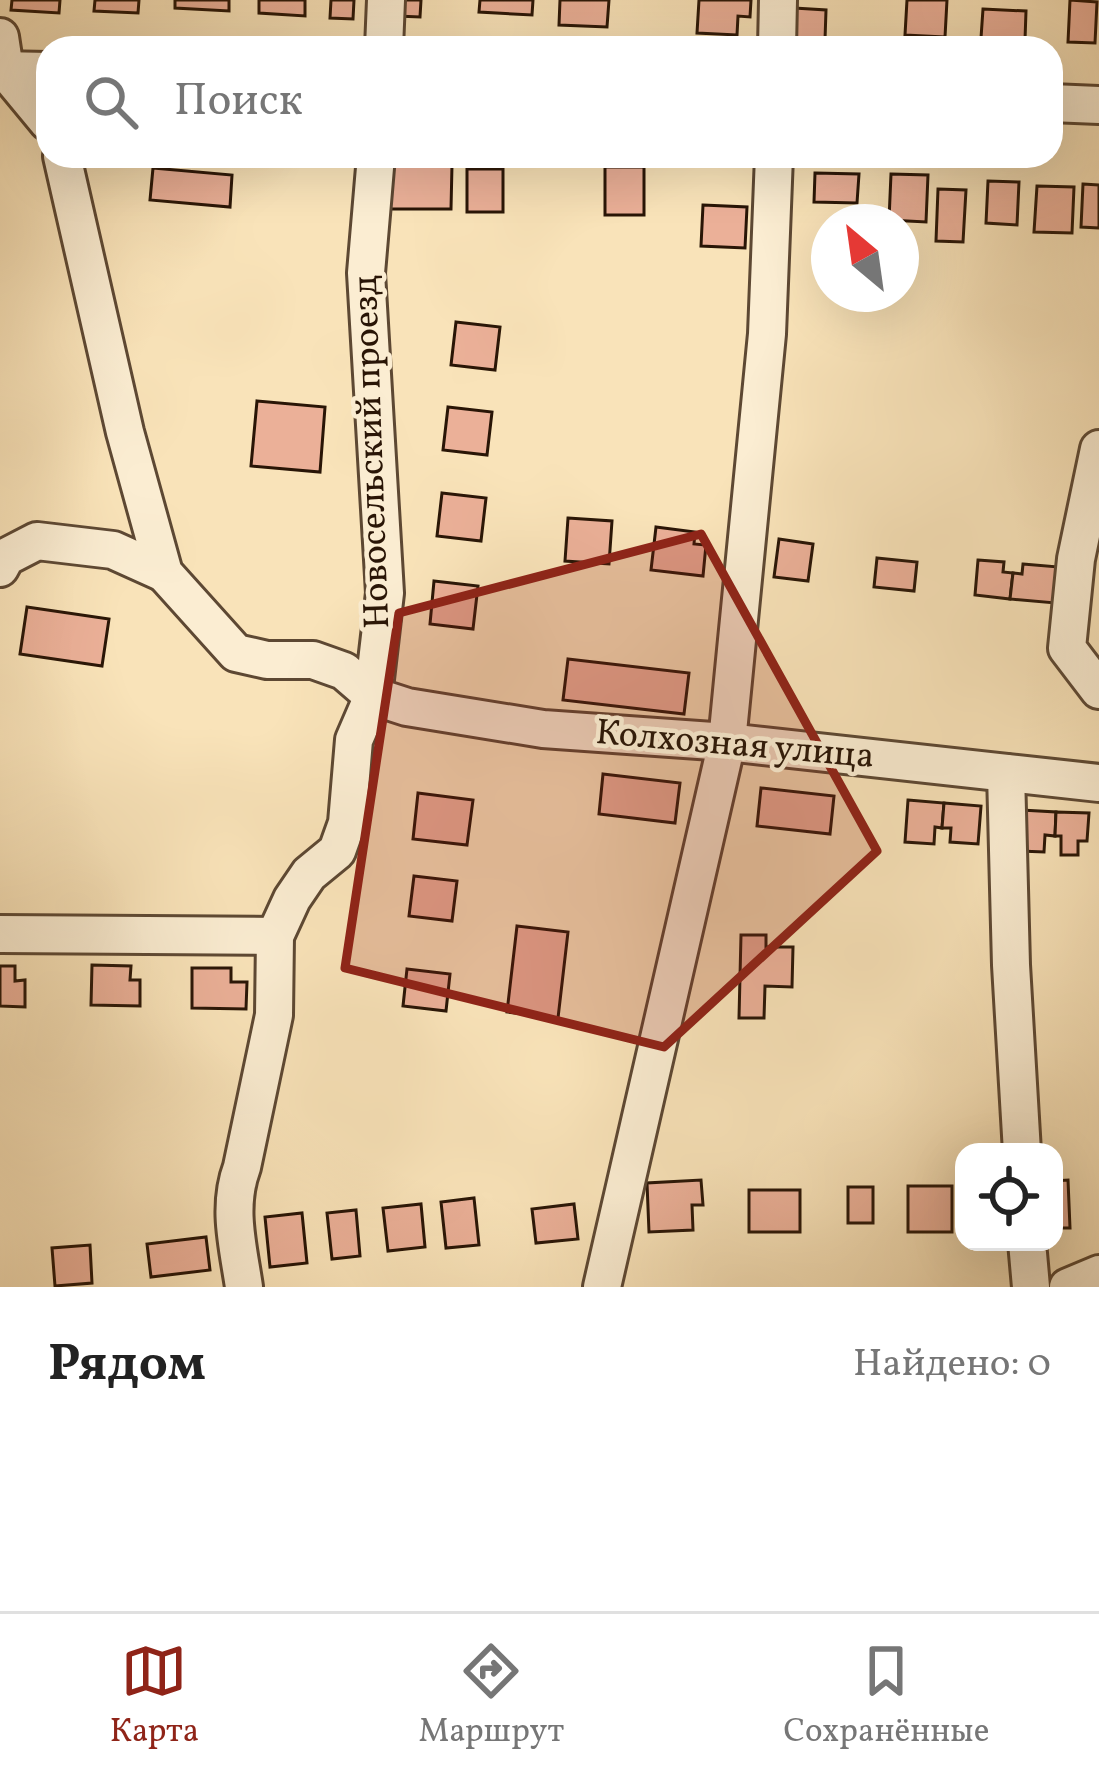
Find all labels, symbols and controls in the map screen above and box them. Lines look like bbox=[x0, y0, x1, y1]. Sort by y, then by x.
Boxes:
search box bbox=[36, 36, 1063, 168]
icon: search bbox=[78, 69, 144, 135]
text: Поиск bbox=[174, 71, 303, 134]
north arrow bbox=[811, 204, 919, 312]
street label: Новосельский проезд bbox=[342, 274, 404, 630]
street label: Колхозная улица bbox=[594, 709, 876, 783]
map controls bbox=[955, 1143, 1063, 1251]
button: locate bbox=[955, 1143, 1063, 1251]
text: Рядом bbox=[48, 1330, 206, 1401]
text: Найдено: 0 bbox=[853, 1338, 1051, 1392]
tab: Карта bbox=[110, 1638, 199, 1756]
tab: Маршрут bbox=[419, 1638, 564, 1756]
tab: Сохранённые bbox=[783, 1638, 989, 1756]

